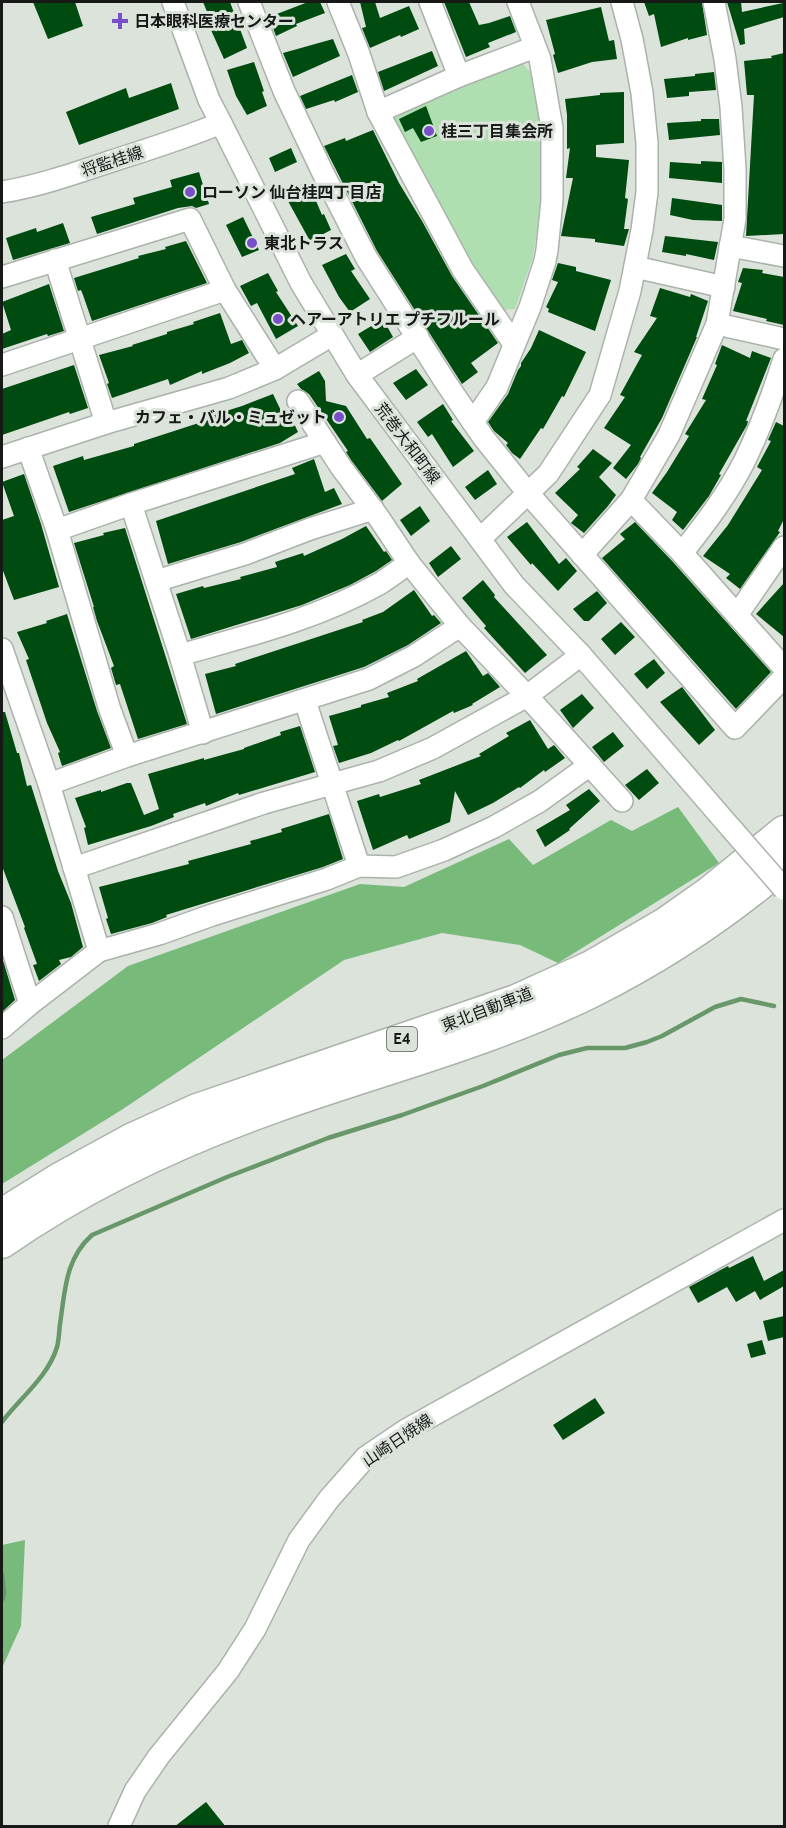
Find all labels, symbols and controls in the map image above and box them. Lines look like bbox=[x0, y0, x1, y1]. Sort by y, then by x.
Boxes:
marker: 日本眼科医療センター bbox=[111, 12, 129, 30]
place label: 日本眼科医療センター bbox=[134, 12, 294, 31]
place label: 桂三丁目集会所 bbox=[441, 122, 553, 141]
marker: 桂三丁目集会所 bbox=[422, 124, 436, 138]
street label: 将監桂線 bbox=[79, 143, 146, 180]
place label: ローソン 仙台桂四丁目店 bbox=[202, 183, 382, 202]
marker: ローソン 仙台桂四丁目店 bbox=[183, 185, 197, 199]
place label: 東北トラス bbox=[264, 234, 344, 253]
marker: 東北トラス bbox=[245, 236, 259, 250]
place label: ヘアーアトリエ プチフルール bbox=[290, 310, 500, 329]
marker: ヘアーアトリエ プチフルール bbox=[271, 312, 285, 326]
street label: 荒巻大和町線 bbox=[371, 399, 444, 487]
place label: カフェ・バル・ミュゼット bbox=[135, 408, 327, 427]
marker: カフェ・バル・ミュゼット bbox=[332, 410, 346, 424]
street label: 東北自動車道 bbox=[439, 983, 535, 1036]
road number: E4 bbox=[387, 1027, 417, 1051]
street label: 山崎日焼線 bbox=[359, 1410, 436, 1471]

